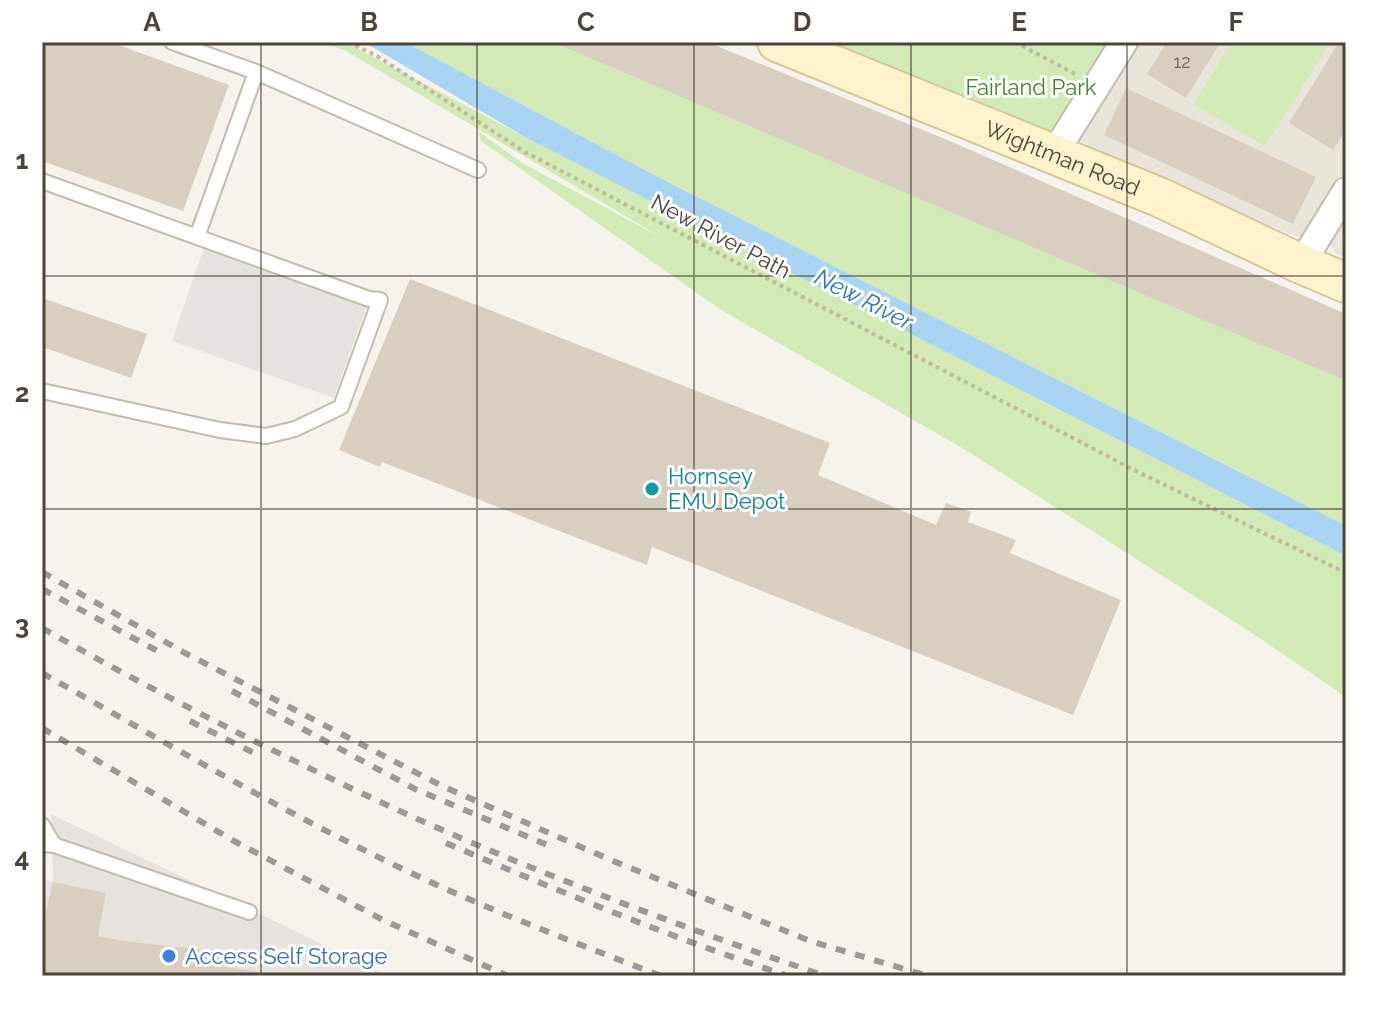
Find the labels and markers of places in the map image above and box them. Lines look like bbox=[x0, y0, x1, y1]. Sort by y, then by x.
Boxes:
place label: Hornsey EMU Depot bbox=[668, 463, 786, 514]
marker: Hornsey EMU Depot bbox=[643, 480, 661, 498]
place label: Access Self Storage bbox=[185, 943, 388, 969]
marker: Access Self Storage bbox=[160, 947, 178, 965]

